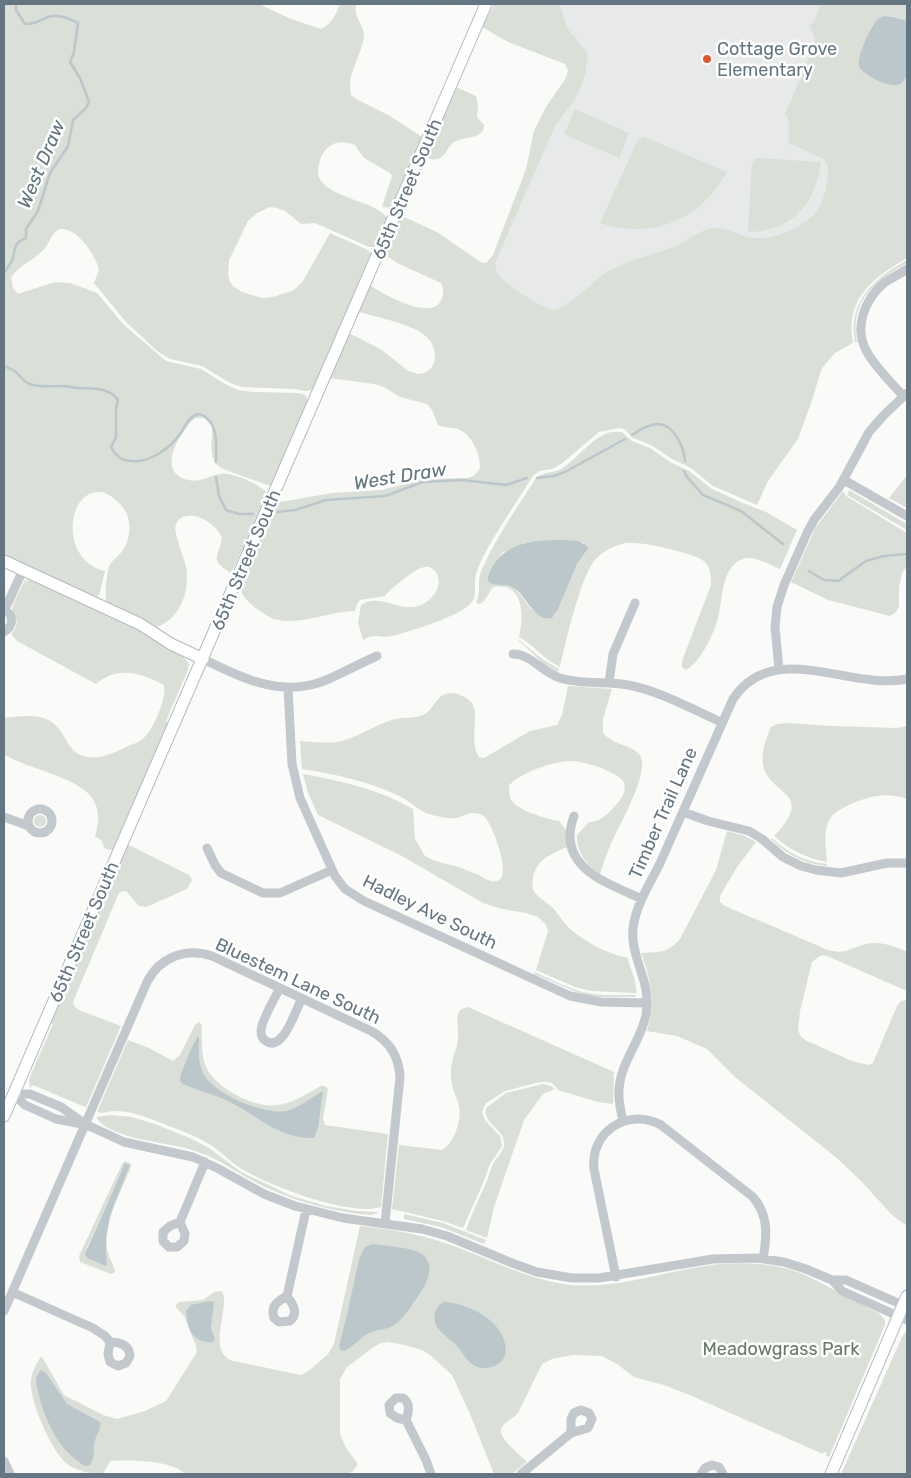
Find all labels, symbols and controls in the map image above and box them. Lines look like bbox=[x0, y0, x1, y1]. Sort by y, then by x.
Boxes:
place label: Cottage Grove Elementary bbox=[717, 38, 837, 81]
marker: Cottage Grove Elementary bbox=[701, 53, 713, 65]
street label: 65th Street South bbox=[367, 115, 447, 263]
water label: West Draw bbox=[12, 116, 70, 212]
water label: West Draw bbox=[352, 457, 449, 495]
street label: 65th Street South bbox=[206, 486, 286, 634]
street label: Timber Trail Lane bbox=[624, 744, 702, 882]
street label: 65th Street South bbox=[44, 858, 124, 1006]
street label: Hadley Ave South bbox=[359, 870, 501, 954]
street label: Bluestem Lane South bbox=[212, 933, 384, 1029]
park label: Meadowgrass Park bbox=[703, 1338, 860, 1360]

